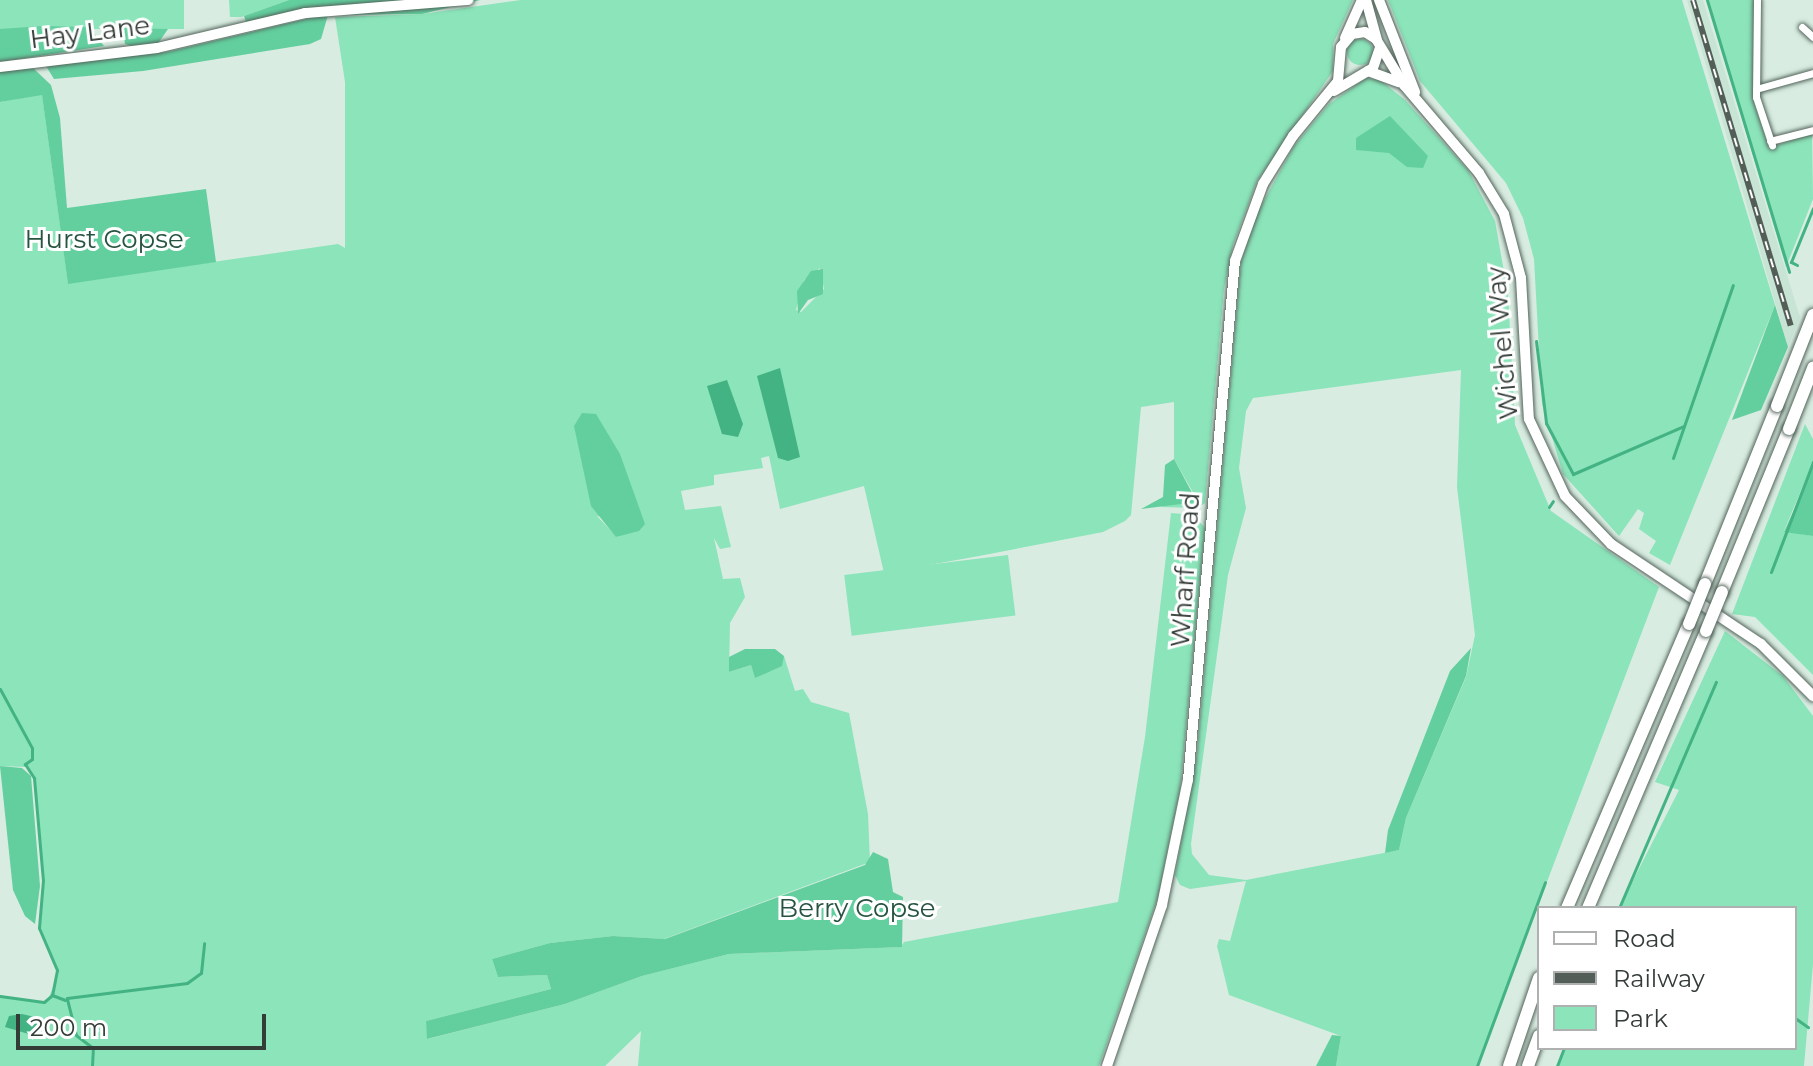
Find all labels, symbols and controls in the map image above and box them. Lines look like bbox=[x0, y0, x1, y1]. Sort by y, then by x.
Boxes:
street label: Hay Lane bbox=[28, 10, 152, 56]
park label: Hurst Copse bbox=[24, 224, 184, 256]
street label: Wichel Way bbox=[1481, 265, 1525, 421]
street label: Wharf Road bbox=[1165, 491, 1207, 649]
park label: Berry Copse bbox=[779, 893, 935, 925]
legend bbox=[1537, 906, 1797, 1050]
text: Road bbox=[1613, 924, 1676, 953]
text: Railway bbox=[1613, 964, 1705, 993]
scale bar bbox=[20, 998, 270, 1048]
text: Park bbox=[1613, 1004, 1668, 1033]
text: 200 m bbox=[30, 1013, 107, 1042]

